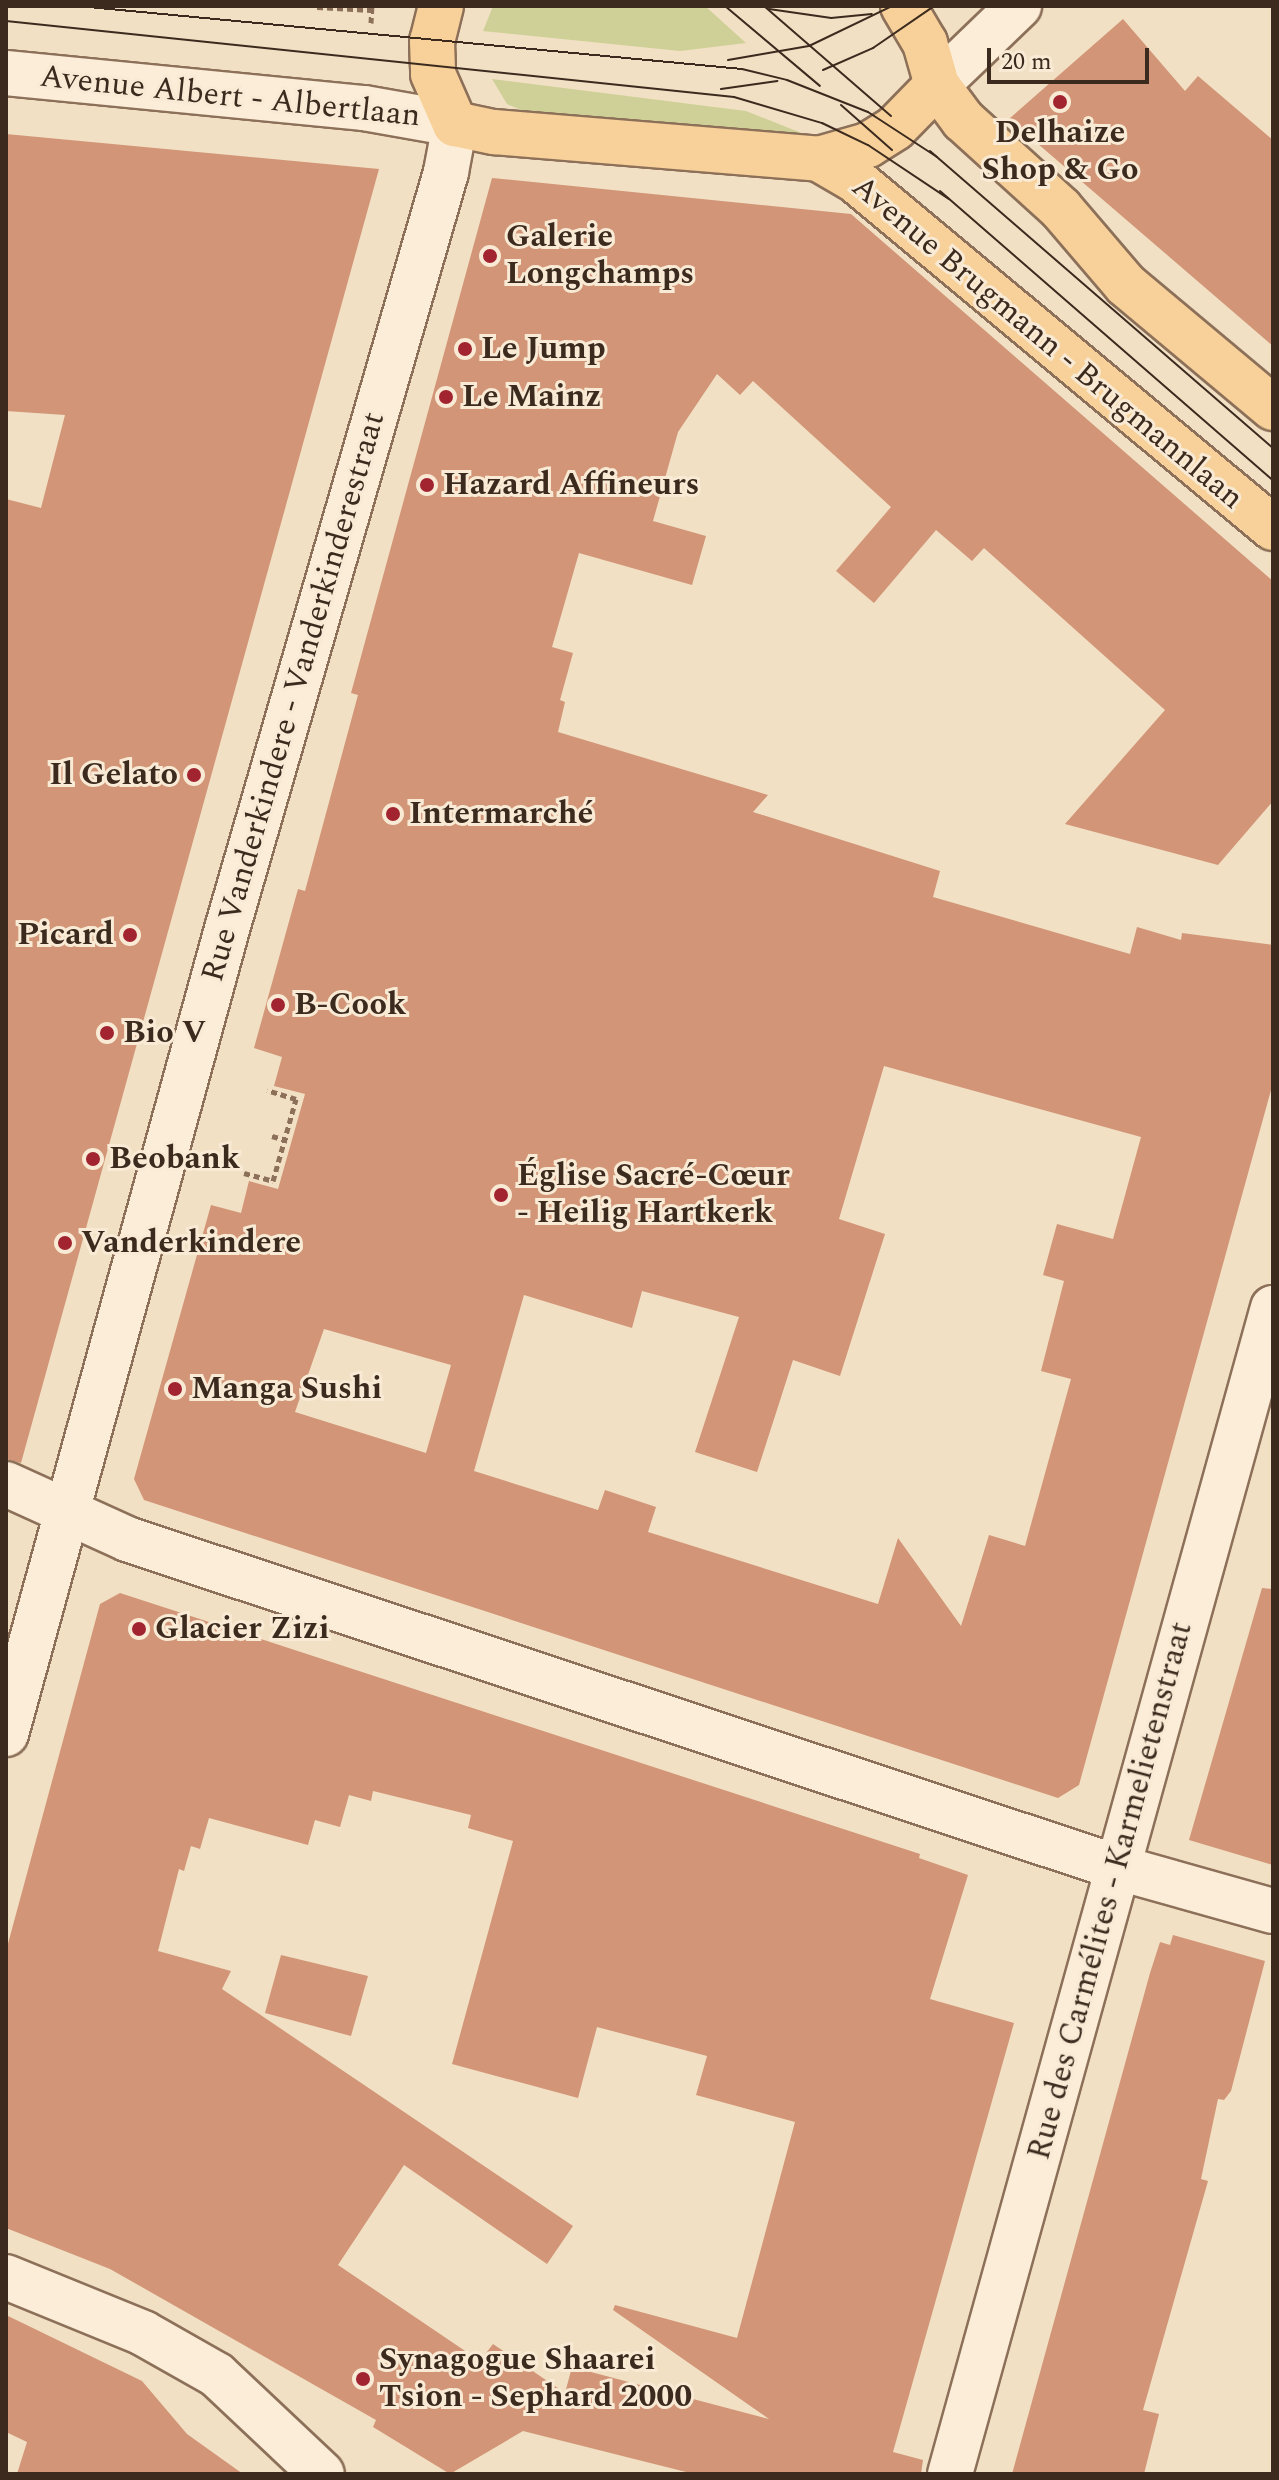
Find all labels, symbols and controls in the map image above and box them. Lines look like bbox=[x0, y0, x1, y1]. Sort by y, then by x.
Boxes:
scale bar bbox=[991, 32, 1153, 82]
text: 20 m bbox=[1001, 44, 1052, 80]
street label: Avenue Albert - Albertlaan bbox=[38, 58, 422, 136]
marker: Delhaize Shop & Go bbox=[1051, 93, 1069, 111]
place label: Delhaize Shop & Go bbox=[982, 115, 1138, 190]
street label: Avenue Brugmann - Brugmannlaan bbox=[843, 168, 1251, 518]
place label: Galerie Longchamps bbox=[506, 219, 694, 294]
marker: Galerie Longchamps bbox=[481, 247, 499, 265]
place label: Le Jump bbox=[481, 330, 606, 368]
marker: Le Jump bbox=[456, 340, 474, 358]
place label: Le Mainz bbox=[462, 378, 601, 416]
marker: Le Mainz bbox=[437, 388, 455, 406]
street label: Rue Vanderkindere - Vanderkinderestraat bbox=[194, 408, 394, 986]
place label: Hazard Affineurs bbox=[443, 466, 700, 504]
marker: Hazard Affineurs bbox=[418, 476, 436, 494]
place label: Il Gelato bbox=[49, 756, 178, 794]
marker: Il Gelato bbox=[185, 766, 203, 784]
place label: Intermarché bbox=[409, 795, 593, 833]
marker: Intermarché bbox=[384, 805, 402, 823]
place label: Picard bbox=[17, 916, 114, 954]
marker: Picard bbox=[121, 926, 139, 944]
place label: B-Cook bbox=[294, 986, 406, 1024]
marker: B-Cook bbox=[269, 996, 287, 1014]
place label: Bio V bbox=[123, 1014, 206, 1052]
marker: Bio V bbox=[98, 1024, 116, 1042]
place label: Beobank bbox=[109, 1140, 240, 1178]
marker: Beobank bbox=[84, 1150, 102, 1168]
place label: Église Sacré-Cœur - Heilig Hartkerk bbox=[517, 1158, 790, 1233]
marker: Église Sacré-Cœur - Heilig Hartkerk bbox=[492, 1186, 510, 1204]
place label: Vanderkindere bbox=[81, 1224, 301, 1262]
marker: Vanderkindere bbox=[56, 1234, 74, 1252]
place label: Manga Sushi bbox=[191, 1370, 382, 1408]
marker: Manga Sushi bbox=[166, 1380, 184, 1398]
place label: Glacier Zizi bbox=[155, 1610, 329, 1648]
street label: Rue des Carmélites - Karmelietenstraat bbox=[1021, 1618, 1201, 2164]
marker: Glacier Zizi bbox=[130, 1620, 148, 1638]
place label: Synagogue Shaarei Tsion - Sephard 2000 bbox=[379, 2342, 692, 2417]
marker: Synagogue Shaarei Tsion - Sephard 2000 bbox=[354, 2370, 372, 2388]

